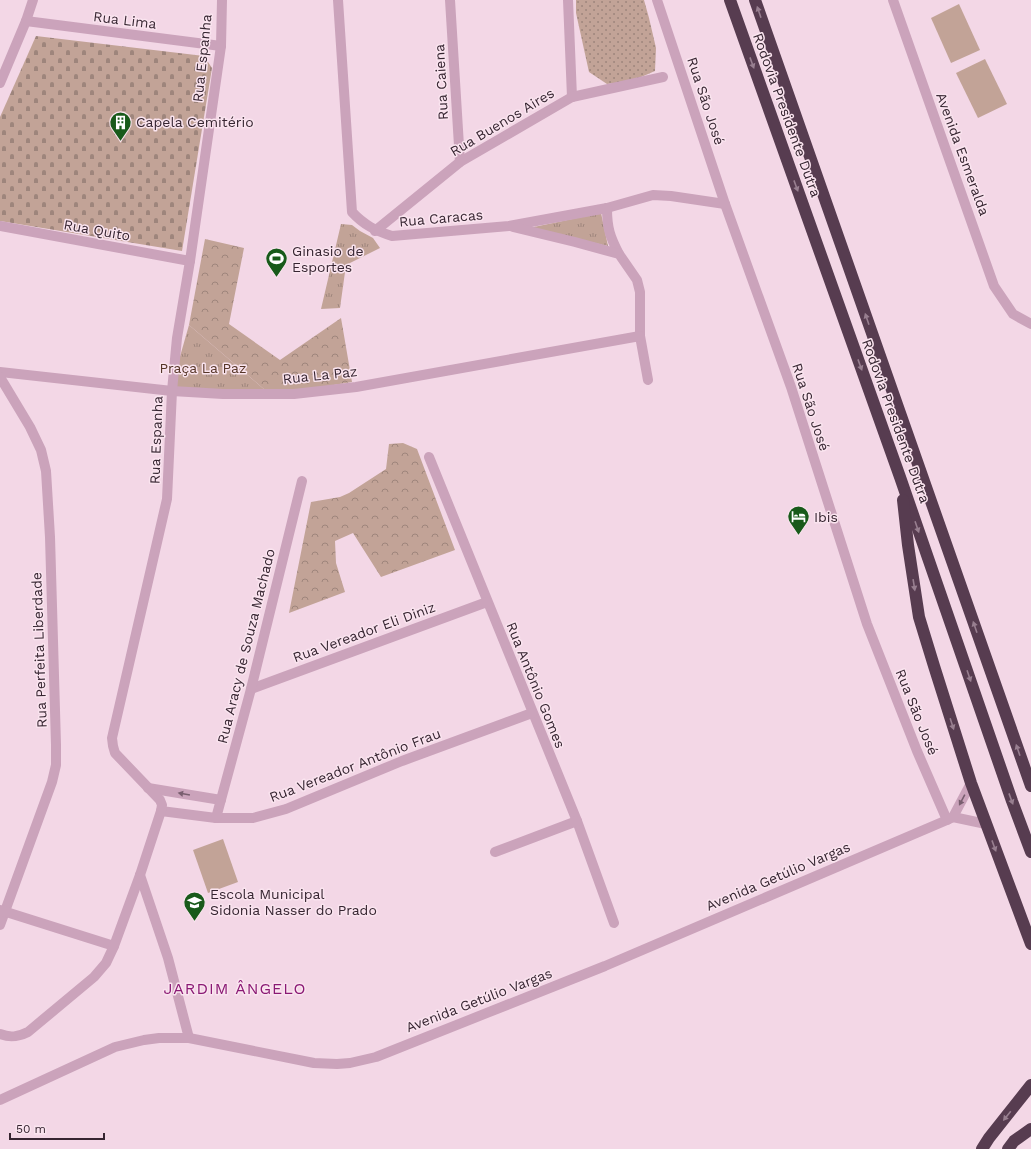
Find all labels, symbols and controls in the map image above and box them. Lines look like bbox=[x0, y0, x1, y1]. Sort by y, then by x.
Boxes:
one-way arrow bbox=[755, 5, 761, 17]
street label: Rua Lima bbox=[92, 8, 158, 32]
street label: Rua Espanha bbox=[189, 13, 215, 103]
street label: Rodovia Presidente Dutra bbox=[750, 31, 824, 199]
street label: Rua Caiena bbox=[431, 44, 451, 120]
street label: Rua São José bbox=[684, 55, 728, 147]
one-way arrow bbox=[750, 58, 756, 70]
street label: Rua Buenos Aires bbox=[447, 85, 557, 159]
street label: Avenida Esmeralda bbox=[933, 90, 993, 218]
building icon: Capela Cemitério bbox=[107, 109, 133, 142]
place label: Capela Cemitério bbox=[136, 114, 254, 130]
one-way arrow bbox=[793, 180, 799, 192]
street label: Rua Caracas bbox=[398, 206, 484, 230]
street label: Rua Quito bbox=[62, 216, 132, 244]
place label: Ginasio de Esportes bbox=[292, 243, 364, 275]
sports icon: Ginasio de Esportes bbox=[263, 246, 289, 279]
one-way arrow bbox=[863, 313, 869, 325]
street label: Rodovia Presidente Dutra bbox=[859, 337, 933, 505]
one-way arrow bbox=[857, 359, 863, 371]
park label: Praça La Paz bbox=[160, 360, 246, 376]
street label: Rua São José bbox=[789, 361, 833, 453]
street label: Rua La Paz bbox=[282, 363, 358, 387]
street label: Rua Espanha bbox=[146, 395, 166, 484]
hotel icon: Ibis bbox=[786, 504, 812, 537]
place label: Ibis bbox=[814, 509, 838, 525]
one-way arrow bbox=[915, 521, 921, 533]
street label: Rua Aracy de Souza Machado bbox=[214, 547, 278, 745]
street label: Rua Perfeita Liberdade bbox=[28, 572, 50, 728]
one-way arrow bbox=[911, 579, 917, 591]
street label: Rua Vereador Eli Diniz bbox=[291, 599, 437, 665]
street label: Rua Antônio Gomes bbox=[503, 620, 569, 750]
one-way arrow bbox=[972, 621, 978, 633]
street label: Rua São José bbox=[892, 667, 942, 757]
one-way arrow bbox=[966, 671, 972, 683]
one-way arrow bbox=[949, 718, 955, 730]
street label: Rua Vereador Antônio Frau bbox=[267, 725, 443, 805]
one-way arrow bbox=[1015, 743, 1021, 755]
one-way arrow bbox=[178, 791, 190, 797]
one-way arrow bbox=[959, 794, 966, 805]
one-way arrow bbox=[1009, 794, 1015, 806]
street label: Avenida Getúlio Vargas bbox=[703, 838, 853, 914]
one-way arrow bbox=[992, 840, 998, 852]
place label: Escola Municipal Sidonia Nasser do Prado bbox=[210, 886, 377, 918]
school or university icon: Escola Municipal Sidonia Nasser do Prado bbox=[182, 889, 208, 922]
street label: Avenida Getúlio Vargas bbox=[404, 965, 554, 1035]
district label: JARDIM ÂNGELO bbox=[164, 979, 306, 998]
one-way arrow bbox=[1002, 1110, 1011, 1121]
scale bar bbox=[10, 1115, 104, 1141]
text: 50 m bbox=[16, 1122, 46, 1136]

